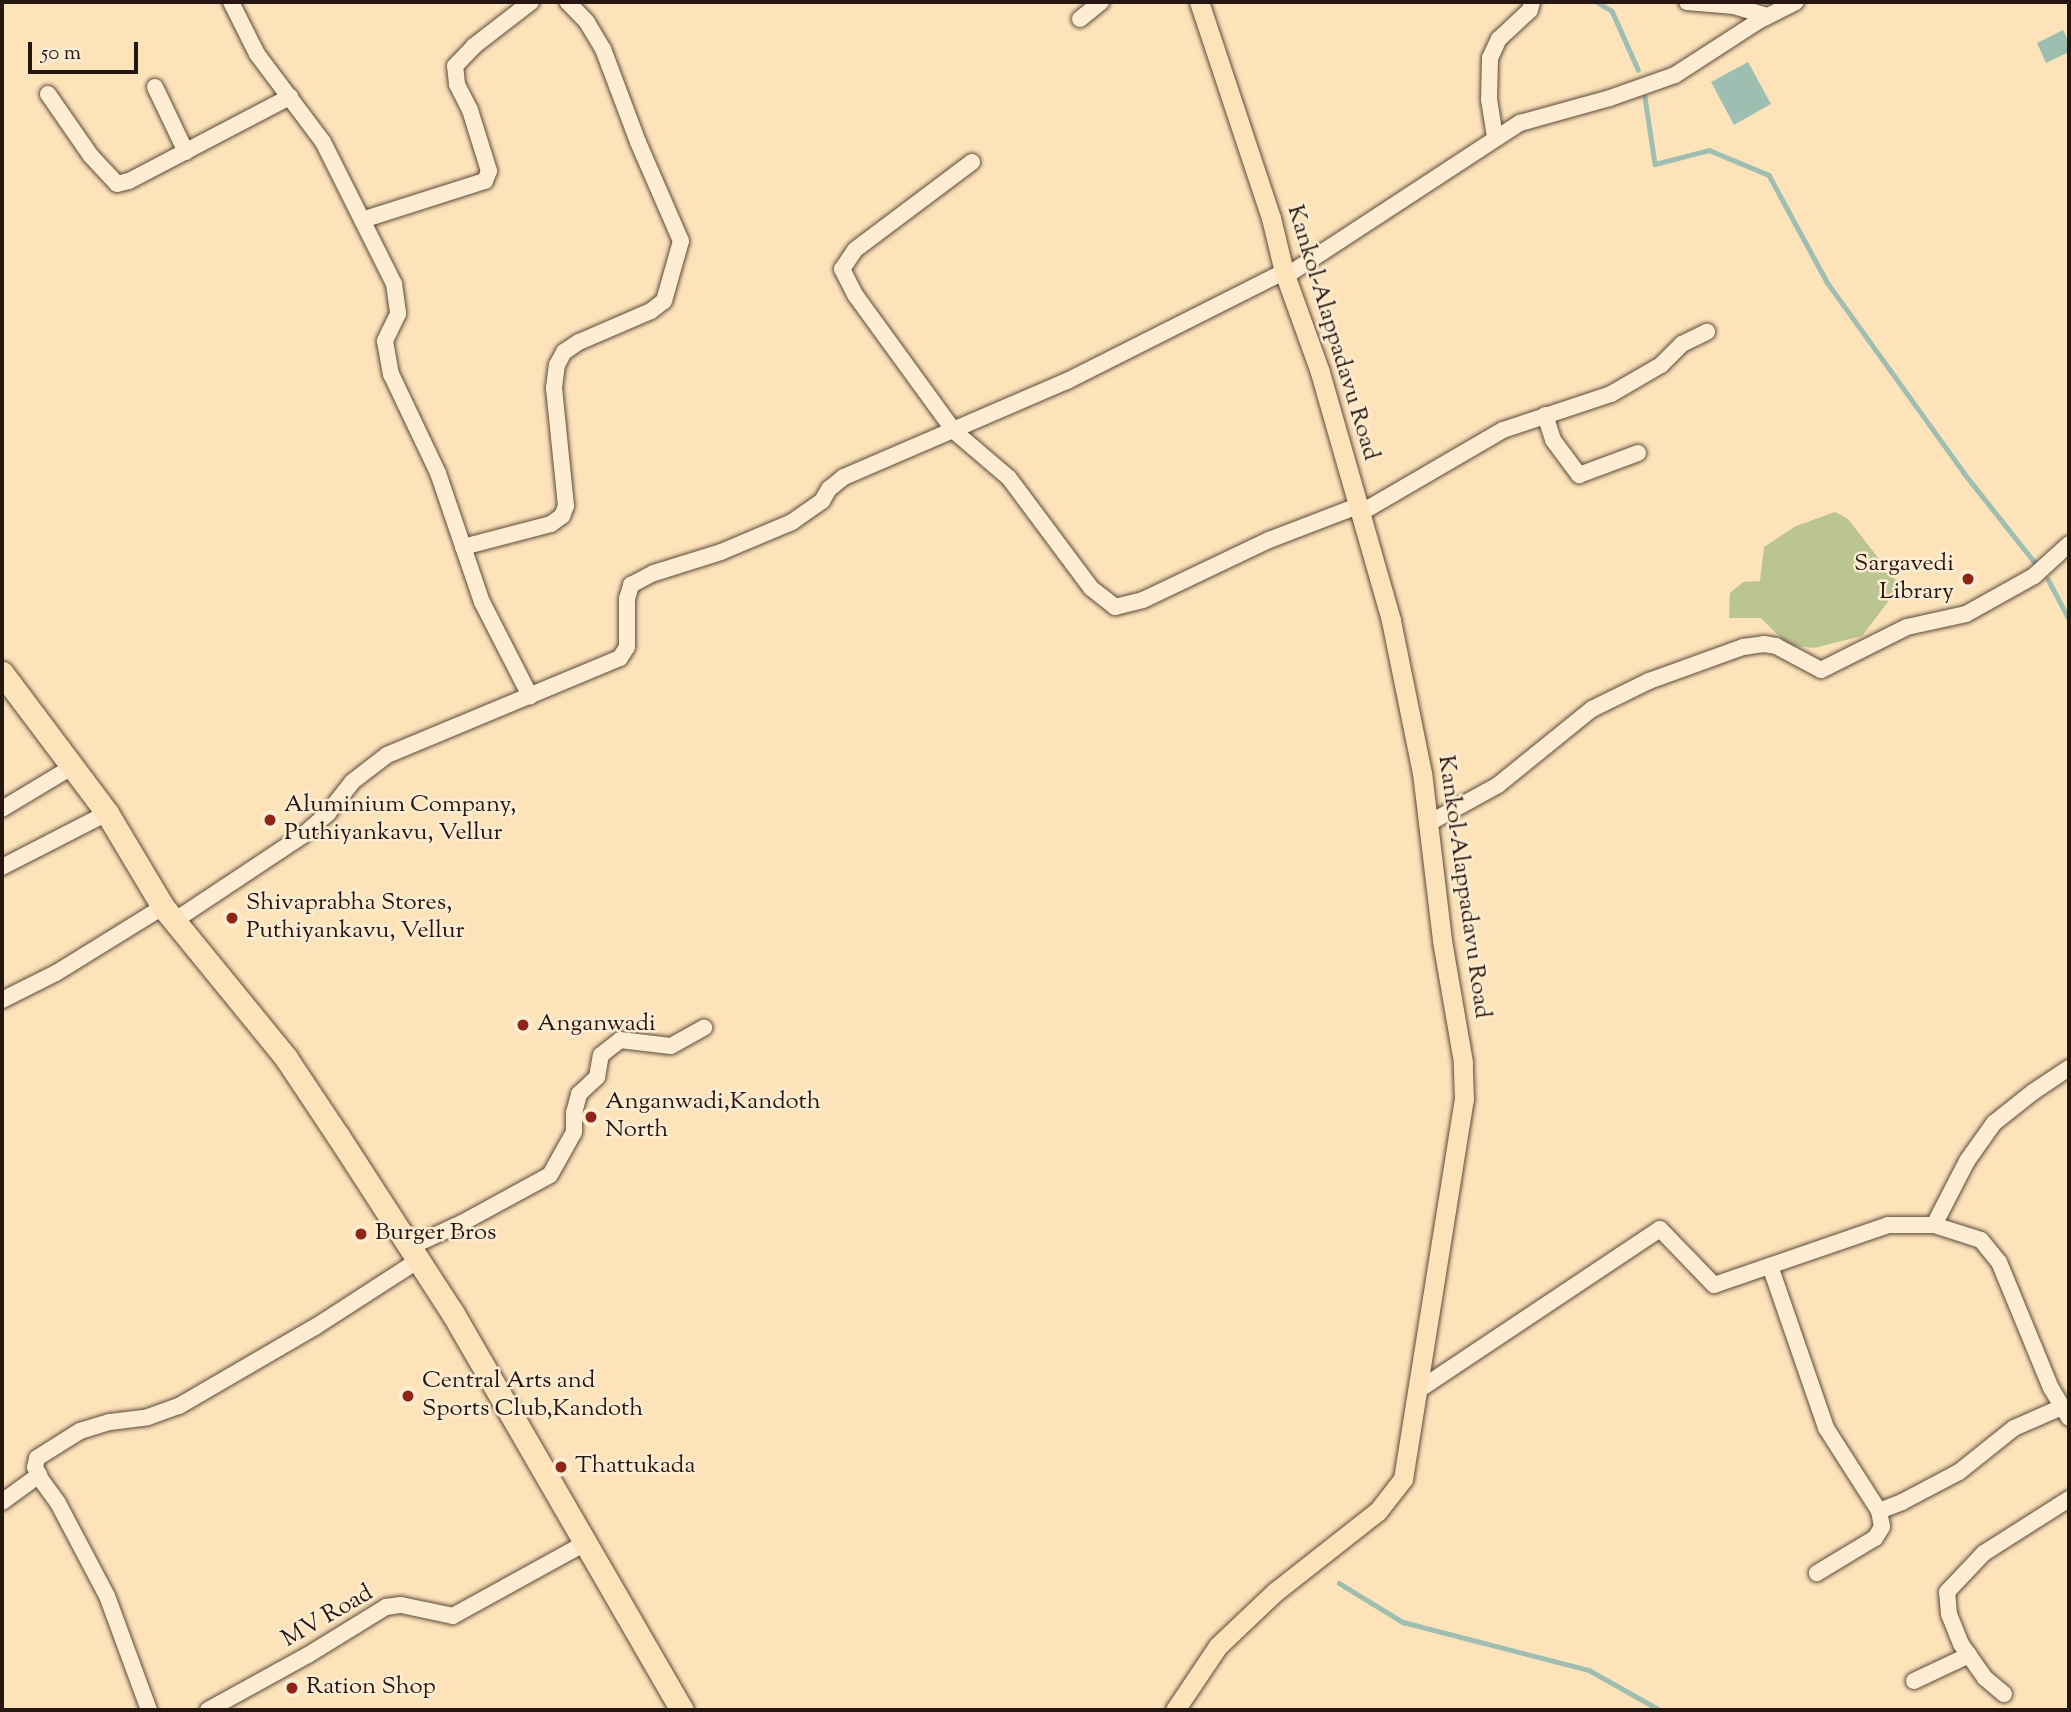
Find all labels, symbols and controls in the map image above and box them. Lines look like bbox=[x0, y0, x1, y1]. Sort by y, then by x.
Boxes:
scale bar bbox=[32, 28, 142, 72]
text: 50 m bbox=[41, 39, 81, 69]
street label: Kankol-Alappadavu Road bbox=[1279, 202, 1385, 464]
place label: Sargavedi Library bbox=[1854, 551, 1954, 607]
marker: Sargavedi Library bbox=[1960, 571, 1976, 587]
street label: Kankol-Alappadavu Road bbox=[1430, 754, 1496, 1020]
place label: Aluminium Company, Puthiyankavu, Vellur bbox=[284, 792, 516, 848]
marker: Aluminium Company, Puthiyankavu, Vellur bbox=[262, 812, 278, 828]
place label: Shivaprabha Stores, Puthiyankavu, Vellur bbox=[246, 890, 465, 946]
marker: Shivaprabha Stores, Puthiyankavu, Vellur bbox=[224, 910, 240, 926]
place label: Anganwadi bbox=[537, 1011, 656, 1039]
marker: Anganwadi bbox=[515, 1017, 531, 1033]
place label: Anganwadi,Kandoth North bbox=[605, 1089, 821, 1145]
marker: Anganwadi,Kandoth North bbox=[583, 1109, 599, 1125]
place label: Burger Bros bbox=[375, 1220, 497, 1248]
marker: Burger Bros bbox=[353, 1226, 369, 1242]
place label: Central Arts and Sports Club,Kandoth bbox=[422, 1368, 643, 1424]
marker: Central Arts and Sports Club,Kandoth bbox=[400, 1388, 416, 1404]
place label: Thattukada bbox=[575, 1453, 695, 1481]
marker: Thattukada bbox=[553, 1459, 569, 1475]
street label: MV Road bbox=[277, 1579, 379, 1655]
place label: Ration Shop bbox=[306, 1674, 436, 1702]
marker: Ration Shop bbox=[284, 1680, 300, 1696]

